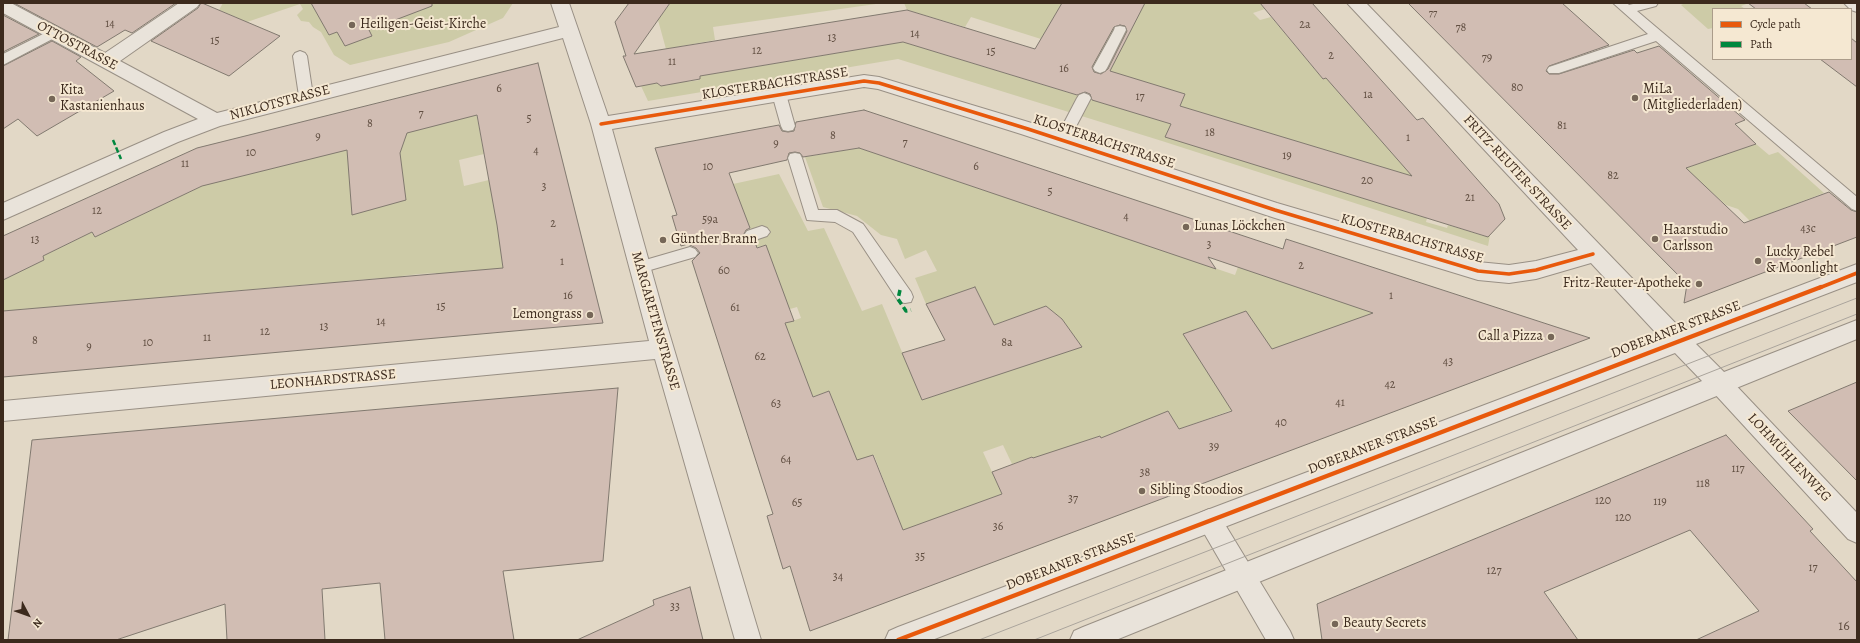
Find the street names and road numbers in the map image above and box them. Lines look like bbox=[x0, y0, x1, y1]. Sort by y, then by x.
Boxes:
street label: OTTOSTRASSE bbox=[34, 18, 120, 74]
street label: KLOSTERBACHSTRASSE bbox=[701, 64, 849, 104]
street label: NIKLOTSTRASSE bbox=[228, 82, 332, 124]
street label: KLOSTERBACHSTRASSE bbox=[1031, 111, 1177, 173]
street label: FRITZ-REUTER-STRASSE bbox=[1459, 112, 1575, 234]
street label: KLOSTERBACHSTRASSE bbox=[1339, 211, 1485, 267]
street label: MARGARETENSTRASSE bbox=[627, 250, 683, 392]
street label: DOBERANER STRASSE bbox=[1609, 298, 1743, 362]
street label: LEONHARDSTRASSE bbox=[269, 366, 397, 394]
street label: LOHMÜHLENWEG bbox=[1744, 410, 1834, 506]
street label: DOBERANER STRASSE bbox=[1306, 414, 1440, 478]
street label: DOBERANER STRASSE bbox=[1004, 530, 1138, 594]

